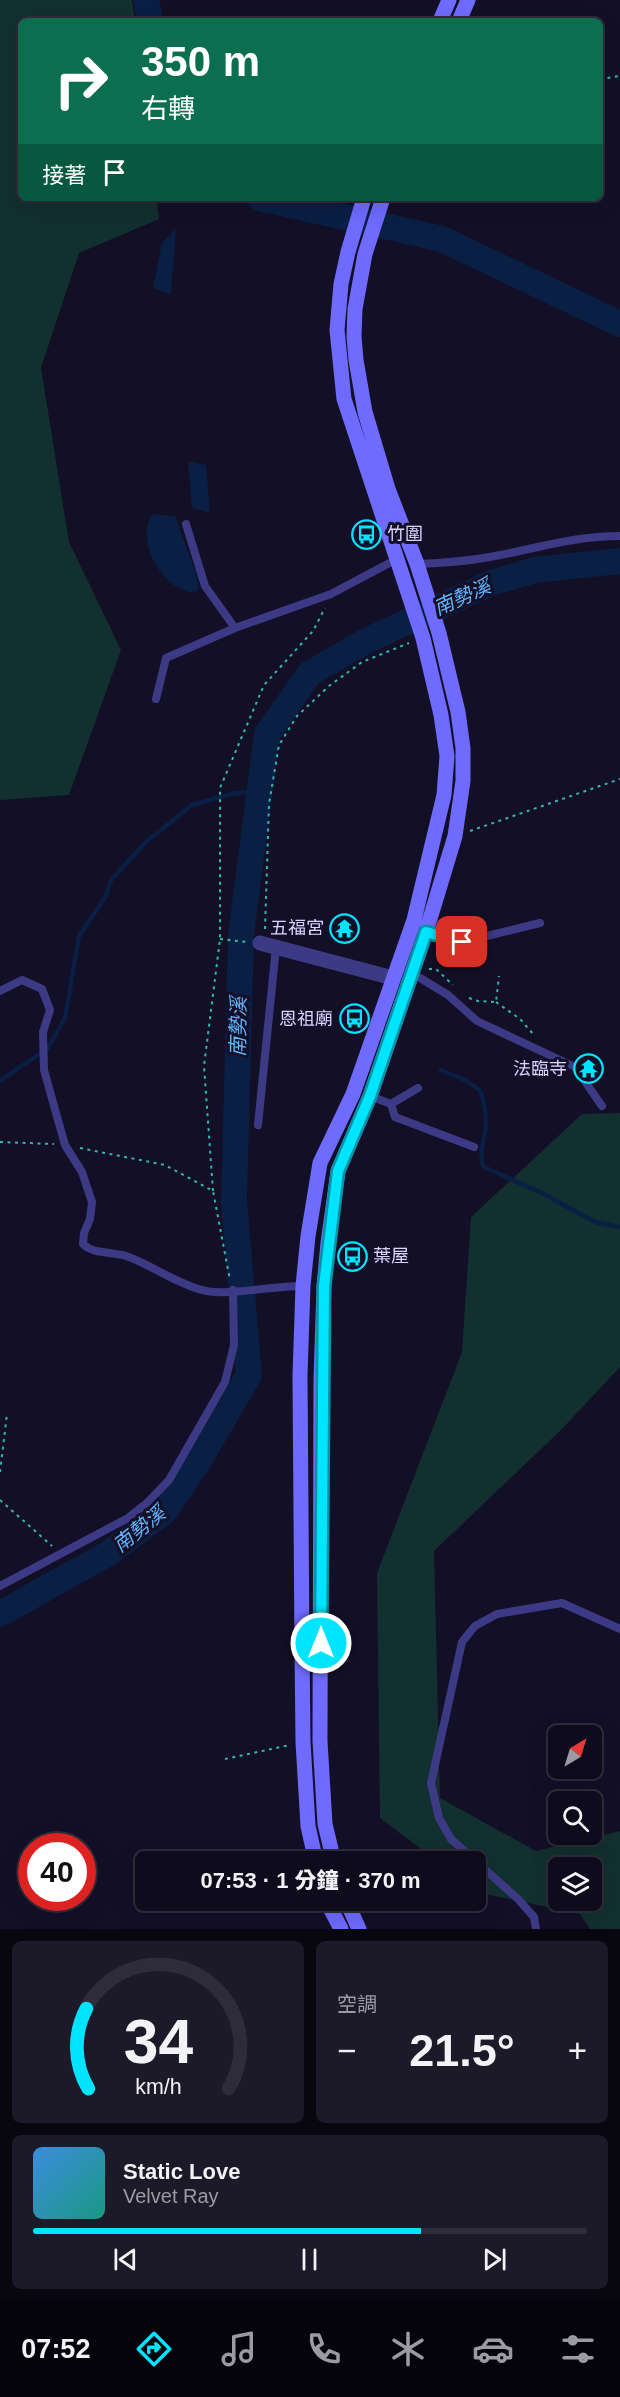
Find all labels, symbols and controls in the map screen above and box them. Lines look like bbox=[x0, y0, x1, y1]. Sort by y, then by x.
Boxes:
text: 350 m bbox=[141, 38, 260, 85]
icon: right bbox=[42, 42, 120, 120]
text: 右轉 bbox=[141, 94, 195, 124]
icon: arrive bbox=[98, 156, 131, 189]
text: 接著 bbox=[42, 163, 86, 188]
bus stop icon: 竹圍 bbox=[350, 518, 382, 550]
place label: 竹圍 bbox=[387, 524, 423, 544]
water label: 南勢溪 bbox=[430, 574, 497, 619]
temple icon: 五福宮 bbox=[329, 912, 361, 944]
pin bbox=[436, 916, 487, 967]
place label: 五福宮 bbox=[270, 918, 324, 938]
icon: arrive bbox=[445, 925, 478, 958]
water label: 南勢溪 bbox=[226, 994, 250, 1057]
bus stop icon: 恩祖廟 bbox=[338, 1003, 370, 1035]
place label: 恩祖廟 bbox=[279, 1009, 333, 1029]
temple icon: 法臨寺 bbox=[572, 1053, 604, 1085]
place label: 法臨寺 bbox=[513, 1059, 567, 1079]
bus stop icon: 葉屋 bbox=[336, 1240, 368, 1272]
place label: 葉屋 bbox=[373, 1246, 409, 1266]
water label: 南勢溪 bbox=[109, 1500, 172, 1556]
position arrow bbox=[289, 1611, 353, 1675]
north arrow bbox=[548, 1725, 602, 1779]
map controls bbox=[548, 1725, 602, 1911]
button: search bbox=[548, 1791, 602, 1845]
speed limit sign: 40 bbox=[18, 1833, 96, 1911]
button: layers bbox=[548, 1857, 602, 1911]
text: 07:53 · 1 分鐘 · 370 m bbox=[200, 1868, 421, 1893]
text: 空調 bbox=[337, 1993, 377, 2015]
text: 34 bbox=[123, 2007, 193, 2076]
text: 21.5° bbox=[409, 2025, 515, 2076]
text: − bbox=[337, 2032, 356, 2069]
text: + bbox=[568, 2032, 587, 2069]
text: km/h bbox=[135, 2075, 181, 2099]
text: Static Love bbox=[123, 2159, 240, 2184]
text: Velvet Ray bbox=[123, 2185, 219, 2207]
icon: previous bbox=[109, 2243, 142, 2276]
icon: pause bbox=[293, 2243, 326, 2276]
icon: next bbox=[478, 2243, 511, 2276]
icon: directions bbox=[133, 2328, 175, 2370]
icon: music bbox=[218, 2328, 260, 2370]
icon: phone bbox=[303, 2328, 345, 2370]
icon: climate bbox=[387, 2328, 429, 2370]
icon: car bbox=[472, 2328, 514, 2370]
icon: filters bbox=[557, 2328, 599, 2370]
text: 07:52 bbox=[21, 2334, 90, 2364]

